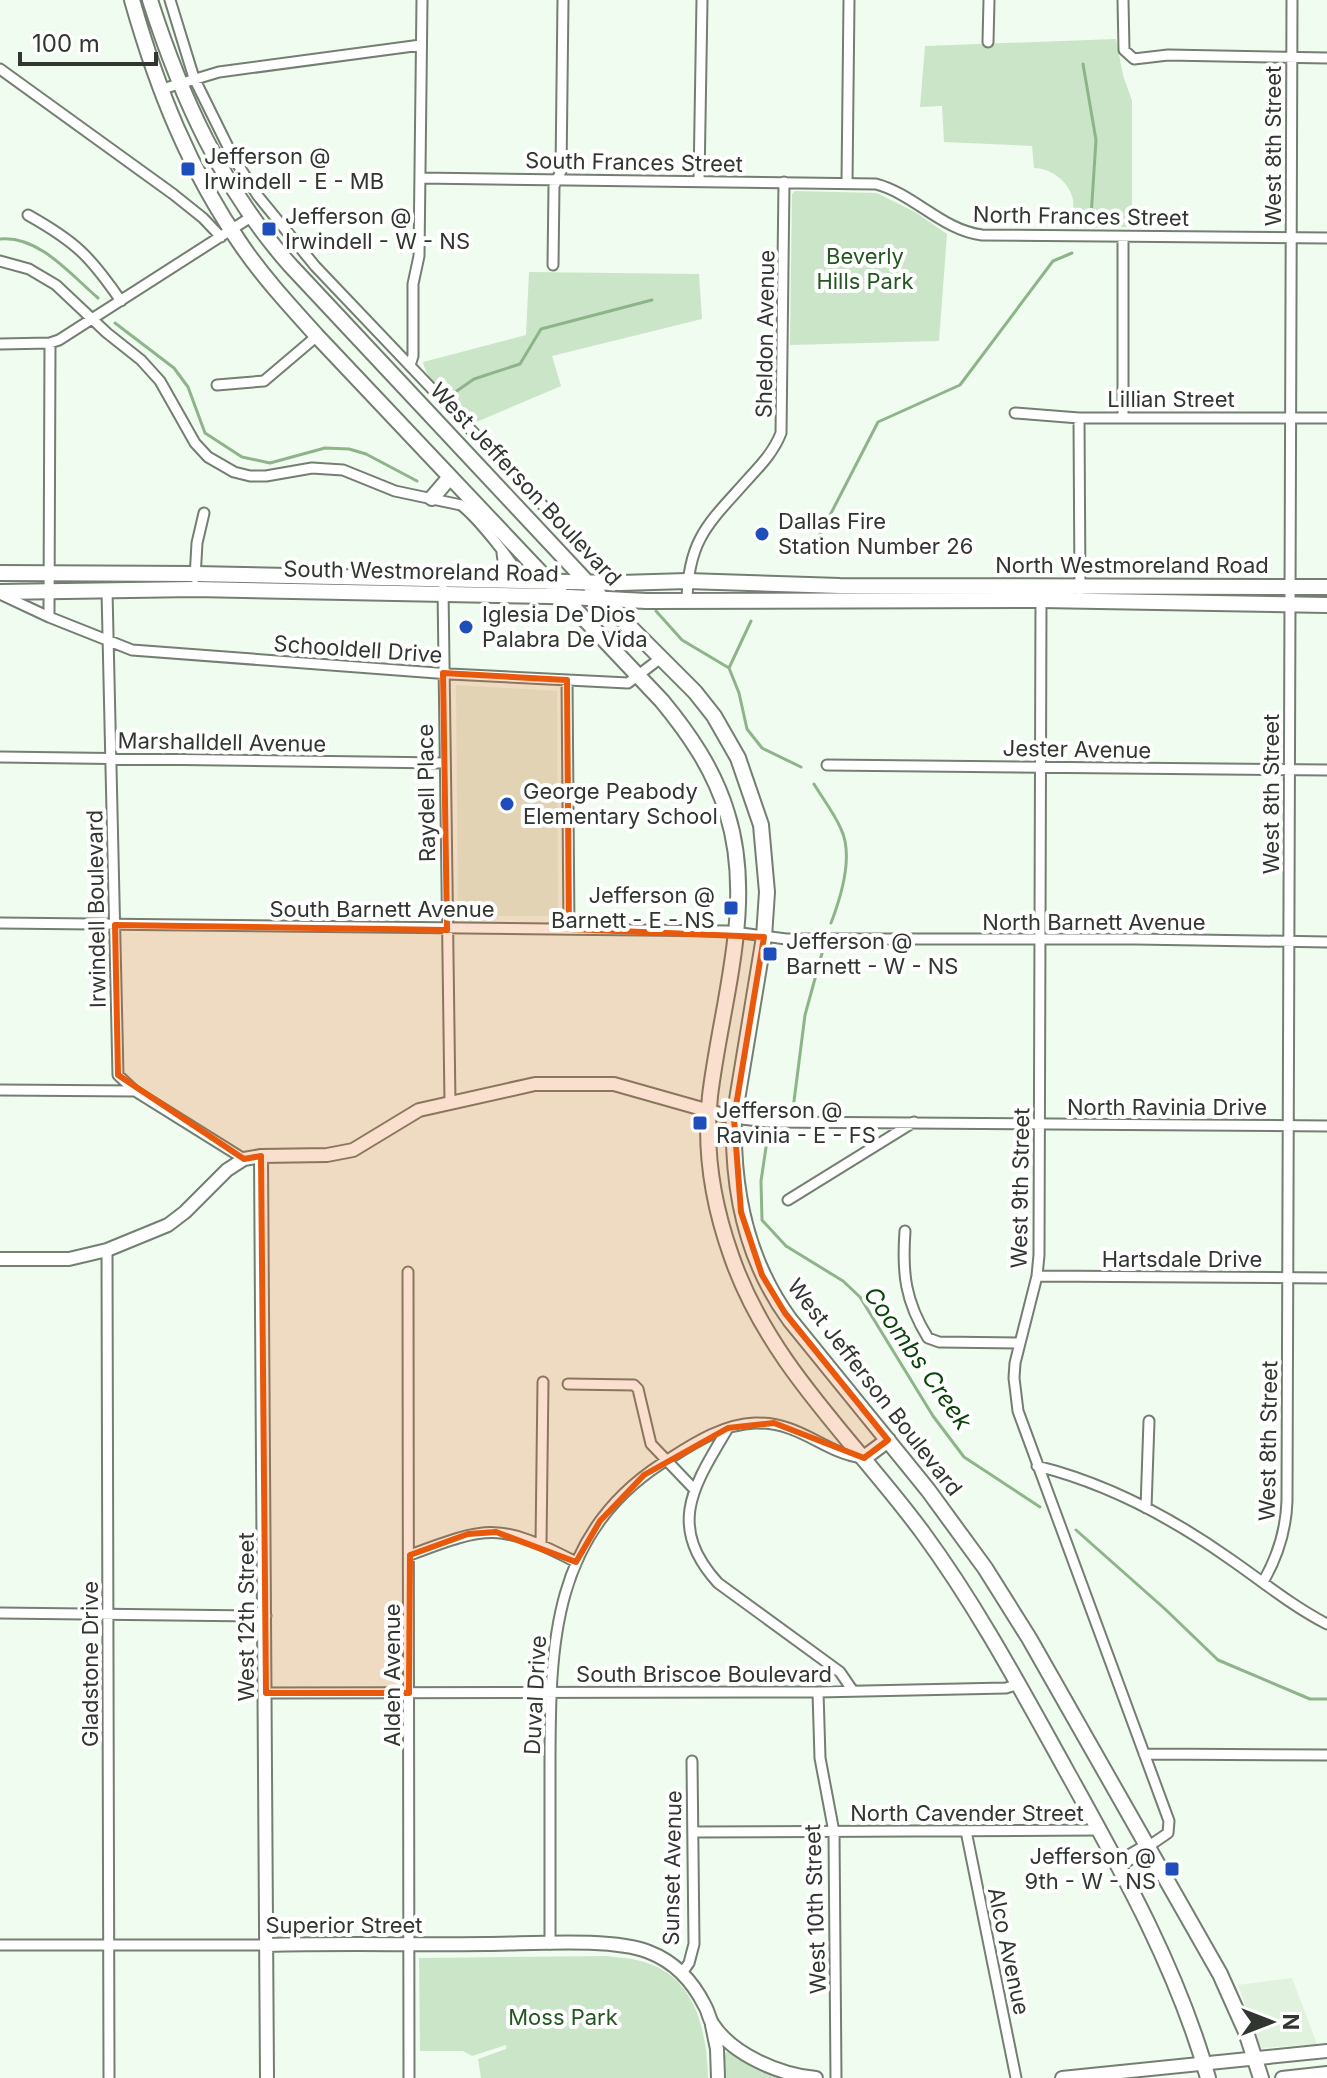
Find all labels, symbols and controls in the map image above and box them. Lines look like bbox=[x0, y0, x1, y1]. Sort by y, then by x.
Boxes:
scale bar bbox=[20, 16, 156, 66]
text: 100 m bbox=[32, 29, 100, 58]
street label: West 8th Street bbox=[1260, 66, 1286, 226]
place label: Jefferson @ Irwindell - E - MB bbox=[204, 143, 384, 194]
street label: South Frances Street bbox=[525, 147, 743, 177]
marker: Jefferson @ Irwindell - E - MB bbox=[179, 160, 197, 178]
street label: North Frances Street bbox=[973, 201, 1189, 231]
place label: Jefferson @ Irwindell - W - NS bbox=[285, 203, 470, 254]
marker: Jefferson @ Irwindell - W - NS bbox=[260, 220, 278, 238]
park label: Beverly Hills Park bbox=[816, 243, 914, 294]
street label: Sheldon Avenue bbox=[751, 250, 779, 418]
street label: West Jefferson Boulevard bbox=[425, 377, 627, 591]
street label: Lillian Street bbox=[1107, 386, 1235, 412]
place label: Dallas Fire Station Number 26 bbox=[778, 508, 973, 559]
marker: Dallas Fire Station Number 26 bbox=[753, 525, 771, 543]
street label: North Westmoreland Road bbox=[995, 552, 1269, 578]
street label: South Westmoreland Road bbox=[283, 556, 559, 586]
place label: Iglesia De Dios Palabra De Vida bbox=[482, 601, 648, 652]
marker: Iglesia De Dios Palabra De Vida bbox=[457, 618, 475, 636]
street label: Schooldell Drive bbox=[273, 630, 443, 668]
street label: West 8th Street bbox=[1258, 714, 1284, 874]
street label: Raydell Place bbox=[412, 724, 440, 862]
street label: Marshalldell Avenue bbox=[118, 727, 326, 757]
street label: Jester Avenue bbox=[1003, 735, 1151, 763]
place label: George Peabody Elementary School bbox=[523, 778, 718, 829]
marker: George Peabody Elementary School bbox=[498, 795, 516, 813]
street label: Irwindell Boulevard bbox=[81, 810, 111, 1008]
place label: Jefferson @ Barnett - E - NS bbox=[551, 882, 715, 933]
street label: South Barnett Avenue bbox=[269, 896, 495, 922]
marker: Jefferson @ Barnett - E - NS bbox=[722, 899, 740, 917]
street label: North Barnett Avenue bbox=[982, 909, 1206, 935]
place label: Jefferson @ Barnett - W - NS bbox=[786, 928, 958, 979]
marker: Jefferson @ Barnett - W - NS bbox=[761, 945, 779, 963]
street label: North Ravinia Drive bbox=[1067, 1094, 1267, 1120]
place label: Jefferson @ Ravinia - E - FS bbox=[716, 1097, 876, 1148]
street label: West 9th Street bbox=[1006, 1107, 1034, 1269]
marker: Jefferson @ Ravinia - E - FS bbox=[691, 1114, 709, 1132]
street label: Hartsdale Drive bbox=[1102, 1246, 1262, 1272]
street label: West Jefferson Boulevard bbox=[782, 1273, 968, 1501]
water label: Coombs Creek bbox=[858, 1281, 979, 1436]
street label: West 8th Street bbox=[1254, 1361, 1282, 1521]
street label: West 12th Street bbox=[233, 1532, 259, 1702]
street label: Gladstone Drive bbox=[77, 1581, 103, 1747]
street label: Alden Avenue bbox=[379, 1603, 405, 1747]
street label: Duval Drive bbox=[519, 1635, 551, 1755]
street label: South Briscoe Boulevard bbox=[576, 1661, 832, 1687]
street label: Sunset Avenue bbox=[658, 1790, 686, 1946]
street label: North Cavender Street bbox=[850, 1800, 1084, 1826]
street label: West 10th Street bbox=[799, 1824, 831, 1994]
place label: Jefferson @ 9th - W - NS bbox=[1024, 1843, 1156, 1894]
marker: Jefferson @ 9th - W - NS bbox=[1163, 1860, 1181, 1878]
street label: Alco Avenue bbox=[983, 1885, 1035, 2017]
street label: Superior Street bbox=[265, 1912, 423, 1938]
north arrow bbox=[1231, 1982, 1311, 2062]
park label: Moss Park bbox=[508, 2004, 618, 2030]
text: N bbox=[1278, 2014, 1304, 2030]

